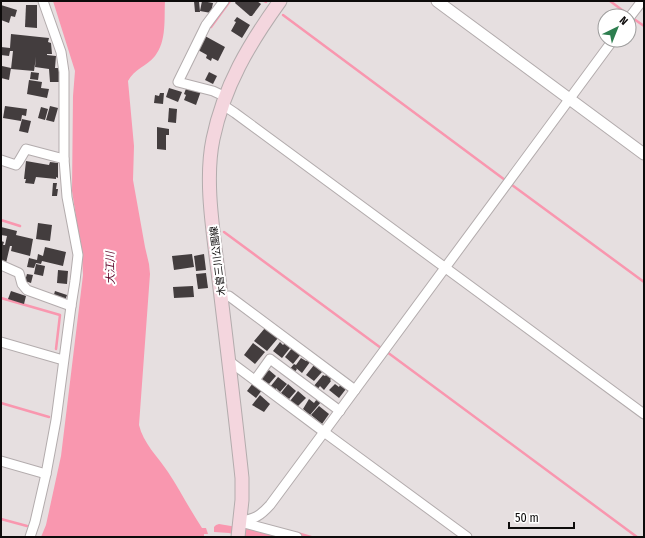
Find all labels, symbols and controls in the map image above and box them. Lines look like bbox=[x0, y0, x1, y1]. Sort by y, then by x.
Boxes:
north arrow bbox=[597, 8, 637, 48]
text: N bbox=[617, 14, 630, 28]
street label: 木曽三川公園線 bbox=[208, 225, 228, 296]
water label: 大江川 bbox=[104, 250, 117, 285]
scale bar bbox=[509, 504, 574, 530]
text: 50 m bbox=[515, 511, 539, 525]

